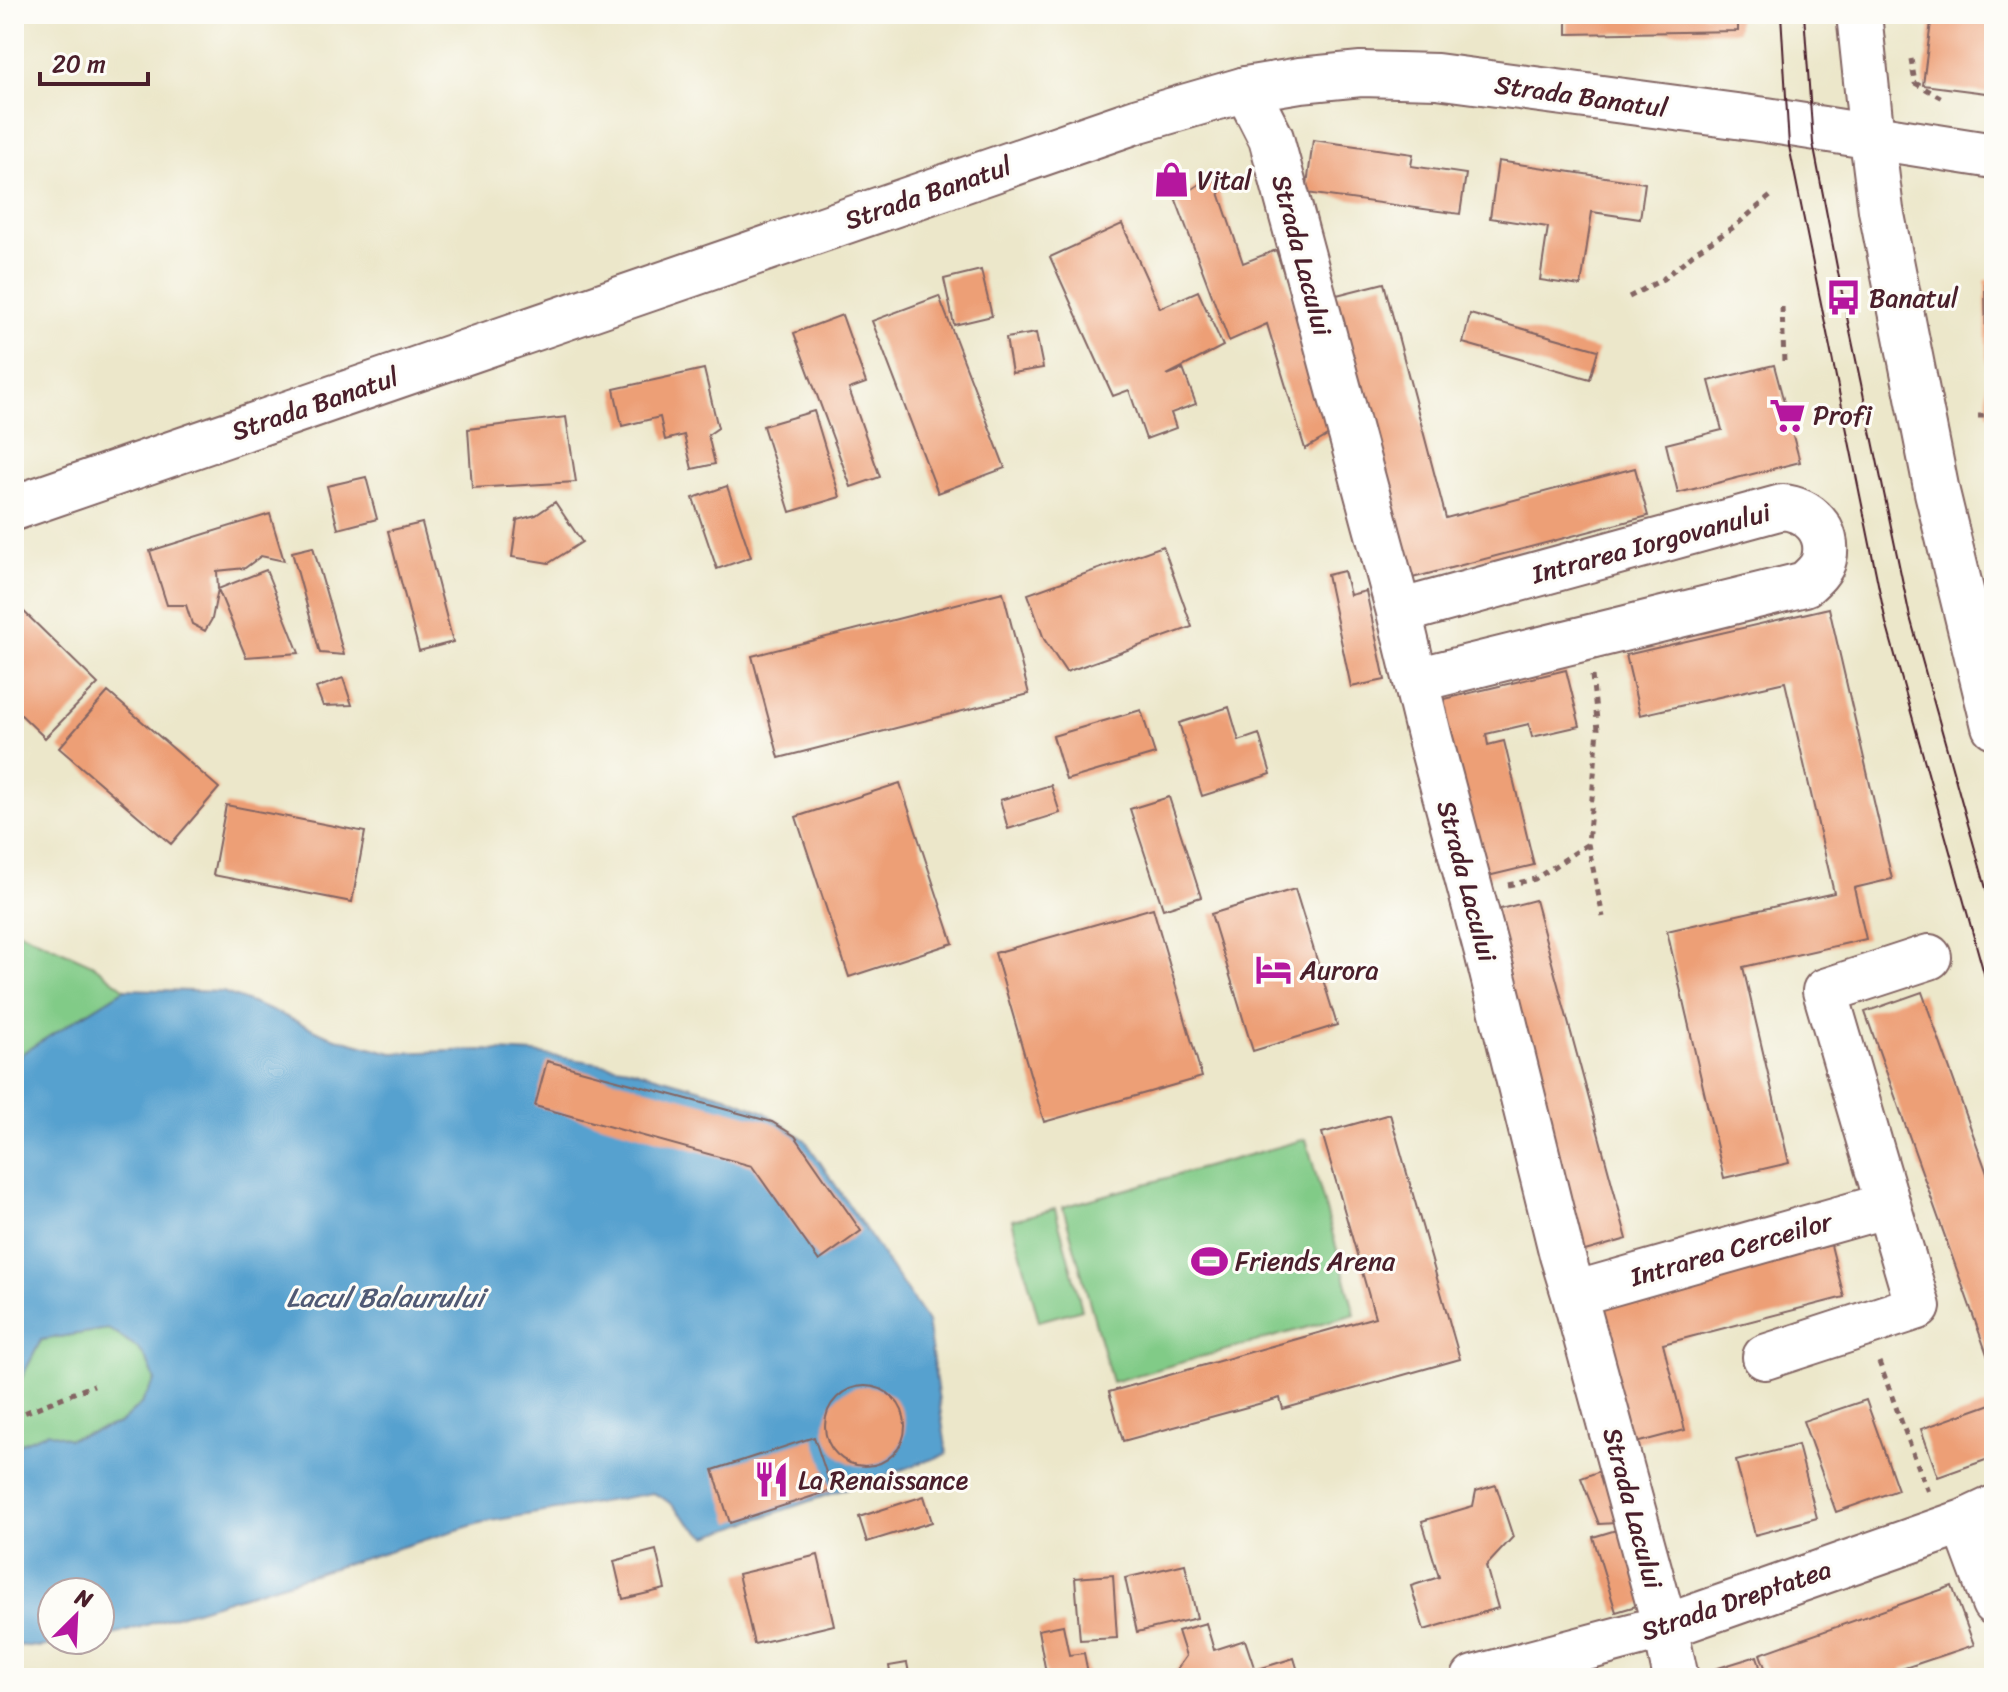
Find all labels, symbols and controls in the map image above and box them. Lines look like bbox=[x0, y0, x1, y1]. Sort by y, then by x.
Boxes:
scale bar bbox=[40, 36, 148, 86]
text: 20 m bbox=[52, 43, 106, 85]
street label: Strada Banatul bbox=[1492, 61, 1671, 131]
street label: Strada Banatul bbox=[838, 143, 1018, 243]
place label: Vital bbox=[1197, 157, 1252, 203]
shop icon: Vital bbox=[1152, 161, 1190, 199]
street label: Strada Lacului bbox=[1258, 169, 1346, 342]
place label: Banatul bbox=[1869, 275, 1959, 321]
bus stop icon: Banatul bbox=[1824, 279, 1862, 317]
street label: Strada Banatul bbox=[225, 354, 405, 454]
place label: Profi bbox=[1813, 392, 1873, 438]
supermarket icon: Profi bbox=[1768, 396, 1806, 434]
street label: Intrarea Iorgovanului bbox=[1526, 489, 1776, 597]
street label: Strada Lacului bbox=[1423, 795, 1511, 968]
place label: Aurora bbox=[1299, 947, 1379, 993]
hotel icon: Aurora bbox=[1255, 951, 1293, 989]
street label: Intrarea Cerceilor bbox=[1624, 1198, 1839, 1300]
place label: Friends Arena bbox=[1235, 1238, 1396, 1284]
sports icon: Friends Arena bbox=[1190, 1242, 1228, 1280]
water label: Lacul Balaurului bbox=[286, 1273, 489, 1322]
street label: Strada Lacului bbox=[1589, 1422, 1677, 1595]
place label: La Renaissance bbox=[798, 1457, 969, 1503]
restaurant icon: La Renaissance bbox=[753, 1461, 791, 1499]
street label: Strada Dreptatea bbox=[1635, 1546, 1837, 1654]
north arrow bbox=[36, 1576, 116, 1656]
text: N bbox=[68, 1577, 100, 1619]

